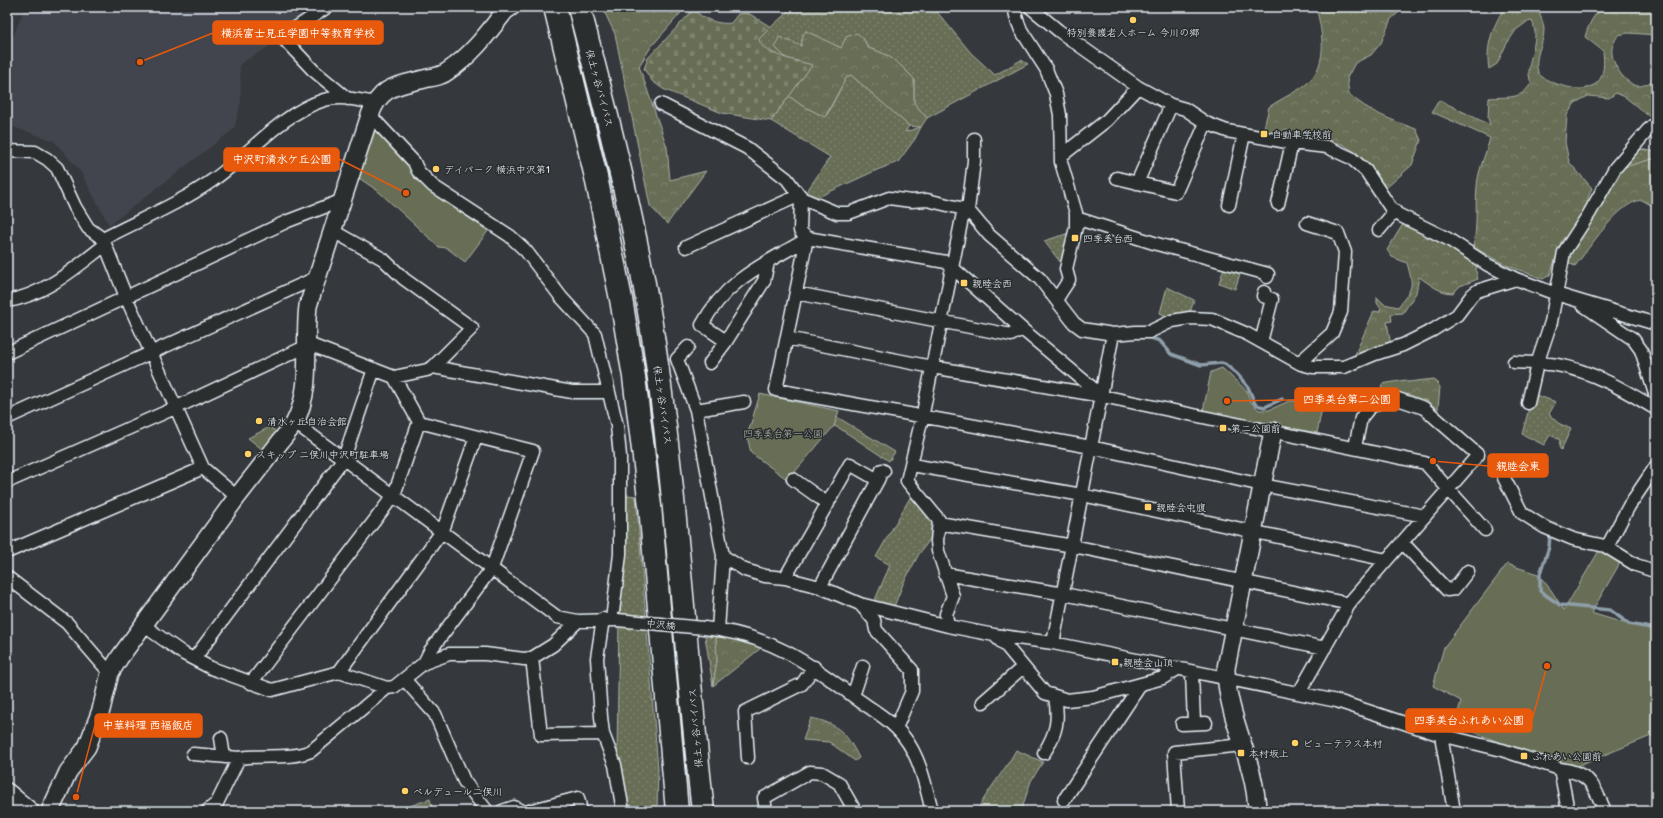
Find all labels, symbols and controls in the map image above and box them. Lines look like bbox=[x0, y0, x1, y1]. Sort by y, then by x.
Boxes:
marker: 特別養護老人ホーム 今川の郷 bbox=[1128, 15, 1138, 25]
callout: 横浜富士見丘学園中等教育学校 bbox=[213, 21, 383, 44]
text: 横浜富士見丘学園中等教育学校 bbox=[221, 27, 375, 40]
place label: 特別養護老人ホーム 今川の郷 bbox=[1067, 27, 1199, 39]
street label: 保土ヶ谷バイパス bbox=[583, 48, 615, 128]
marker: 自動車学校前 bbox=[1259, 129, 1269, 139]
place label: 自動車学校前 bbox=[1272, 129, 1332, 141]
callout: 中沢町清水ケ丘公園 bbox=[224, 148, 339, 171]
text: 中沢町清水ケ丘公園 bbox=[233, 153, 332, 166]
marker: デイパーク 横浜中沢第1 bbox=[431, 164, 441, 174]
place label: デイパーク 横浜中沢第1 bbox=[444, 164, 550, 176]
marker: 四季美台西 bbox=[1070, 233, 1080, 243]
place label: 四季美台西 bbox=[1083, 233, 1133, 245]
marker: 親睦会西 bbox=[959, 278, 969, 288]
place label: 親睦会西 bbox=[972, 278, 1012, 290]
street label: 保土ヶ谷バイパス bbox=[651, 365, 674, 445]
callout: 四季美台第二公園 bbox=[1295, 388, 1399, 411]
text: 四季美台第二公園 bbox=[1303, 393, 1391, 406]
marker: 清水ヶ丘自治会館 bbox=[254, 416, 264, 426]
place label: 清水ヶ丘自治会館 bbox=[267, 416, 347, 428]
marker: 第二公園前 bbox=[1218, 423, 1228, 433]
place label: 第二公園前 bbox=[1231, 423, 1281, 435]
park label: 四季美台第一公園 bbox=[743, 428, 823, 440]
marker: スキップ 二俣川中沢町駐車場 bbox=[243, 449, 253, 459]
place label: スキップ 二俣川中沢町駐車場 bbox=[256, 449, 389, 461]
callout: 親睦会東 bbox=[1488, 454, 1548, 477]
text: 親睦会東 bbox=[1496, 460, 1540, 473]
marker: 親睦会中腹 bbox=[1143, 502, 1153, 512]
place label: 親睦会中腹 bbox=[1156, 502, 1206, 514]
street label: 中沢橋 bbox=[645, 617, 676, 633]
marker: 親睦会山頂 bbox=[1110, 657, 1120, 667]
place label: 親睦会山頂 bbox=[1123, 657, 1173, 669]
street label: 保土ヶ谷バイパス bbox=[687, 688, 705, 768]
callout: 四季美台ふれあい公園 bbox=[1406, 709, 1532, 732]
callout: 中華料理 西福飯店 bbox=[95, 714, 202, 737]
text: 四季美台ふれあい公園 bbox=[1414, 714, 1524, 727]
text: 中華料理 西福飯店 bbox=[103, 719, 193, 732]
marker: ビューテラス本村 bbox=[1290, 738, 1300, 748]
place label: ビューテラス本村 bbox=[1303, 738, 1383, 750]
marker: 本村坂上 bbox=[1236, 748, 1246, 758]
place label: 本村坂上 bbox=[1249, 748, 1289, 760]
marker: ふれあい公園前 bbox=[1519, 751, 1529, 761]
place label: ふれあい公園前 bbox=[1532, 751, 1602, 763]
marker: ベルデュール二俣川 bbox=[400, 786, 410, 796]
place label: ベルデュール二俣川 bbox=[413, 786, 502, 798]

